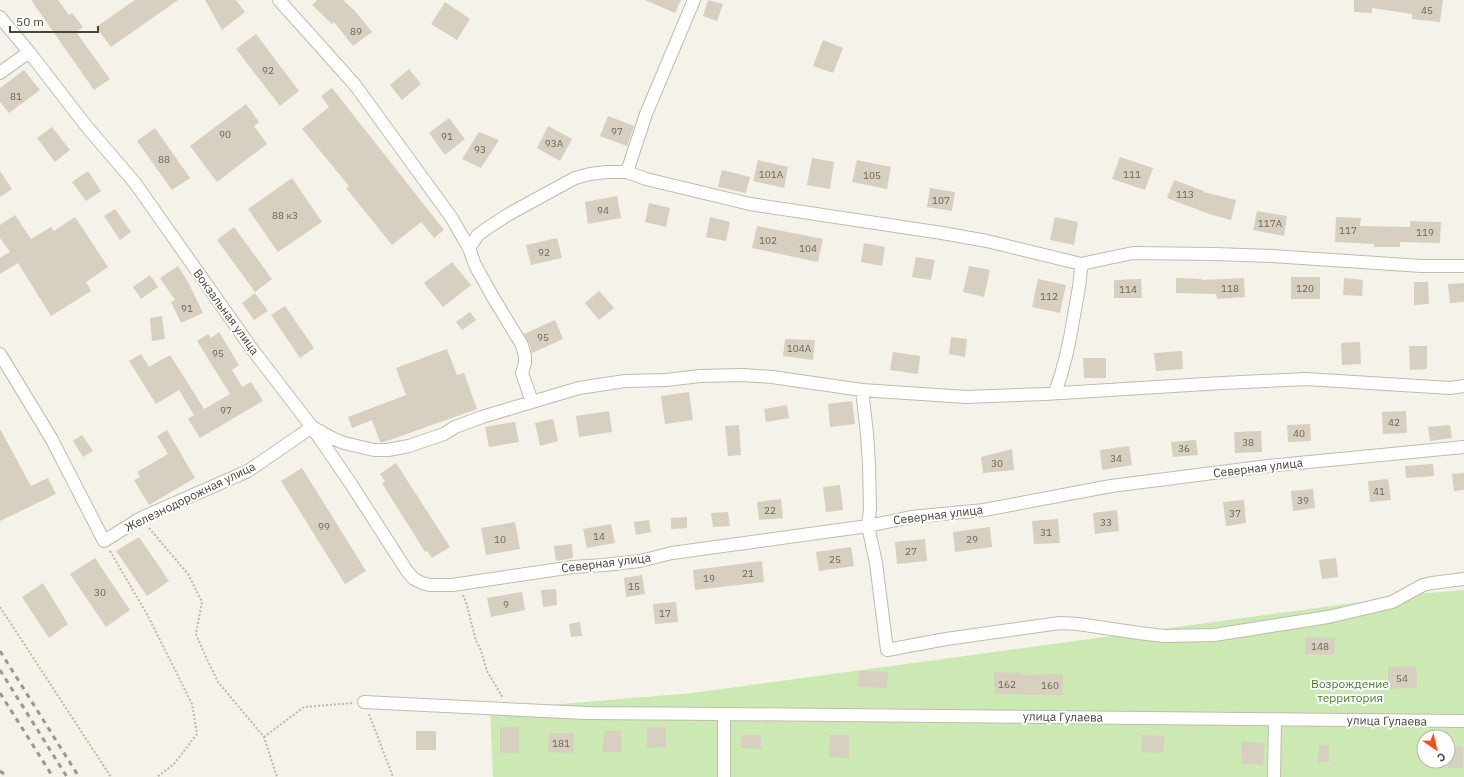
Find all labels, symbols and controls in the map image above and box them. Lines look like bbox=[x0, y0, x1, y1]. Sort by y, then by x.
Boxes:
house number: 45 bbox=[1421, 4, 1433, 17]
scale bar bbox=[10, 8, 98, 34]
text: 50 m bbox=[16, 14, 44, 29]
house number: 89 bbox=[350, 25, 362, 38]
house number: 92 bbox=[262, 64, 274, 77]
house number: 81 bbox=[10, 90, 22, 103]
house number: 97 bbox=[611, 125, 623, 138]
house number: 90 bbox=[219, 128, 231, 141]
house number: 91 bbox=[441, 130, 453, 143]
house number: 93А bbox=[545, 137, 564, 150]
house number: 93 bbox=[474, 143, 486, 156]
house number: 88 bbox=[158, 153, 170, 166]
house number: 101А bbox=[759, 168, 784, 181]
house number: 111 bbox=[1123, 168, 1141, 181]
house number: 105 bbox=[863, 169, 881, 182]
house number: 113 bbox=[1176, 188, 1194, 201]
house number: 107 bbox=[932, 194, 950, 207]
house number: 94 bbox=[597, 204, 609, 217]
house number: 88 к3 bbox=[272, 209, 298, 222]
house number: 117А bbox=[1258, 217, 1283, 230]
house number: 117 bbox=[1339, 224, 1357, 237]
house number: 119 bbox=[1416, 226, 1434, 239]
house number: 102 bbox=[759, 234, 777, 247]
house number: 104 bbox=[799, 242, 817, 255]
house number: 92 bbox=[538, 246, 550, 259]
street label: Вокзальная улица bbox=[190, 266, 263, 358]
house number: 118 bbox=[1221, 282, 1239, 295]
house number: 120 bbox=[1296, 282, 1314, 295]
house number: 114 bbox=[1119, 283, 1137, 296]
house number: 112 bbox=[1040, 290, 1058, 303]
house number: 91 bbox=[181, 302, 193, 315]
house number: 95 bbox=[537, 331, 549, 344]
house number: 104А bbox=[787, 342, 812, 355]
house number: 95 bbox=[212, 347, 224, 360]
house number: 97 bbox=[220, 404, 232, 417]
house number: 42 bbox=[1388, 416, 1400, 429]
house number: 40 bbox=[1293, 427, 1305, 440]
house number: 38 bbox=[1242, 436, 1254, 449]
house number: 36 bbox=[1178, 442, 1190, 455]
house number: 34 bbox=[1110, 452, 1122, 465]
street label: Северная улица bbox=[1212, 454, 1304, 480]
house number: 30 bbox=[991, 457, 1003, 470]
street label: Железнодорожная улица bbox=[122, 458, 258, 535]
house number: 41 bbox=[1373, 485, 1385, 498]
house number: 39 bbox=[1297, 494, 1309, 507]
street label: Северная улица bbox=[892, 501, 984, 527]
house number: 22 bbox=[764, 504, 776, 517]
house number: 37 bbox=[1229, 507, 1241, 520]
house number: 33 bbox=[1100, 516, 1112, 529]
house number: 99 bbox=[318, 520, 330, 533]
house number: 31 bbox=[1040, 526, 1052, 539]
house number: 14 bbox=[593, 530, 605, 543]
house number: 10 bbox=[494, 533, 506, 546]
house number: 29 bbox=[966, 533, 978, 546]
house number: 27 bbox=[905, 545, 917, 558]
street label: Северная улица bbox=[560, 549, 652, 575]
house number: 25 bbox=[829, 553, 841, 566]
house number: 21 bbox=[742, 567, 754, 580]
house number: 19 bbox=[703, 572, 715, 585]
house number: 15 bbox=[628, 580, 640, 593]
house number: 30 bbox=[94, 586, 106, 599]
house number: 9 bbox=[503, 598, 509, 611]
house number: 17 bbox=[659, 607, 671, 620]
house number: 148 bbox=[1311, 640, 1329, 653]
house number: 54 bbox=[1396, 672, 1408, 685]
park label: Возрождение территория bbox=[1311, 676, 1389, 705]
house number: 162 bbox=[998, 678, 1016, 691]
house number: 160 bbox=[1041, 679, 1059, 692]
street label: улица Гулаева bbox=[1023, 708, 1104, 725]
street label: улица Гулаева bbox=[1347, 712, 1428, 729]
north arrow bbox=[1416, 729, 1456, 769]
house number: 181 bbox=[552, 737, 570, 750]
text: С bbox=[1435, 749, 1448, 765]

